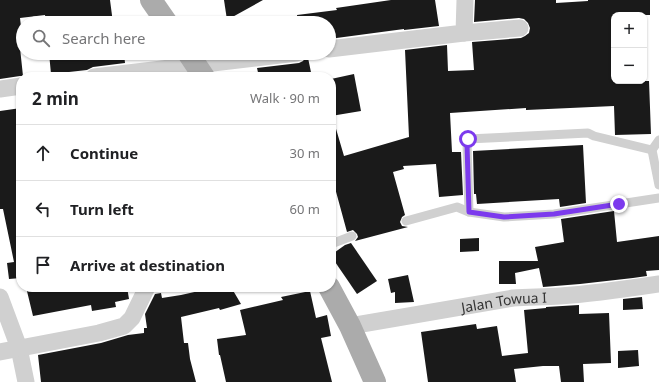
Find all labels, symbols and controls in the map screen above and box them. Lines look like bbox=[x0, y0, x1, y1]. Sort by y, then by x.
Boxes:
map controls bbox=[611, 12, 647, 84]
button: + bbox=[611, 12, 647, 48]
search box bbox=[16, 16, 336, 60]
icon: search bbox=[30, 27, 52, 49]
text: Search here bbox=[62, 28, 145, 48]
button: − bbox=[611, 48, 647, 84]
text: 2 min bbox=[32, 87, 79, 110]
text: Walk · 90 m bbox=[250, 89, 320, 107]
route start bbox=[459, 130, 477, 148]
icon: ahead bbox=[32, 142, 54, 164]
text: Continue bbox=[70, 143, 138, 163]
text: 30 m bbox=[290, 144, 320, 162]
route end bbox=[610, 195, 628, 213]
icon: left bbox=[32, 198, 54, 220]
text: Turn left bbox=[70, 199, 134, 219]
text: 60 m bbox=[290, 200, 320, 218]
icon: arrive bbox=[32, 254, 54, 276]
text: Arrive at destination bbox=[70, 255, 225, 275]
street label: Jalan Towua I bbox=[458, 287, 547, 317]

